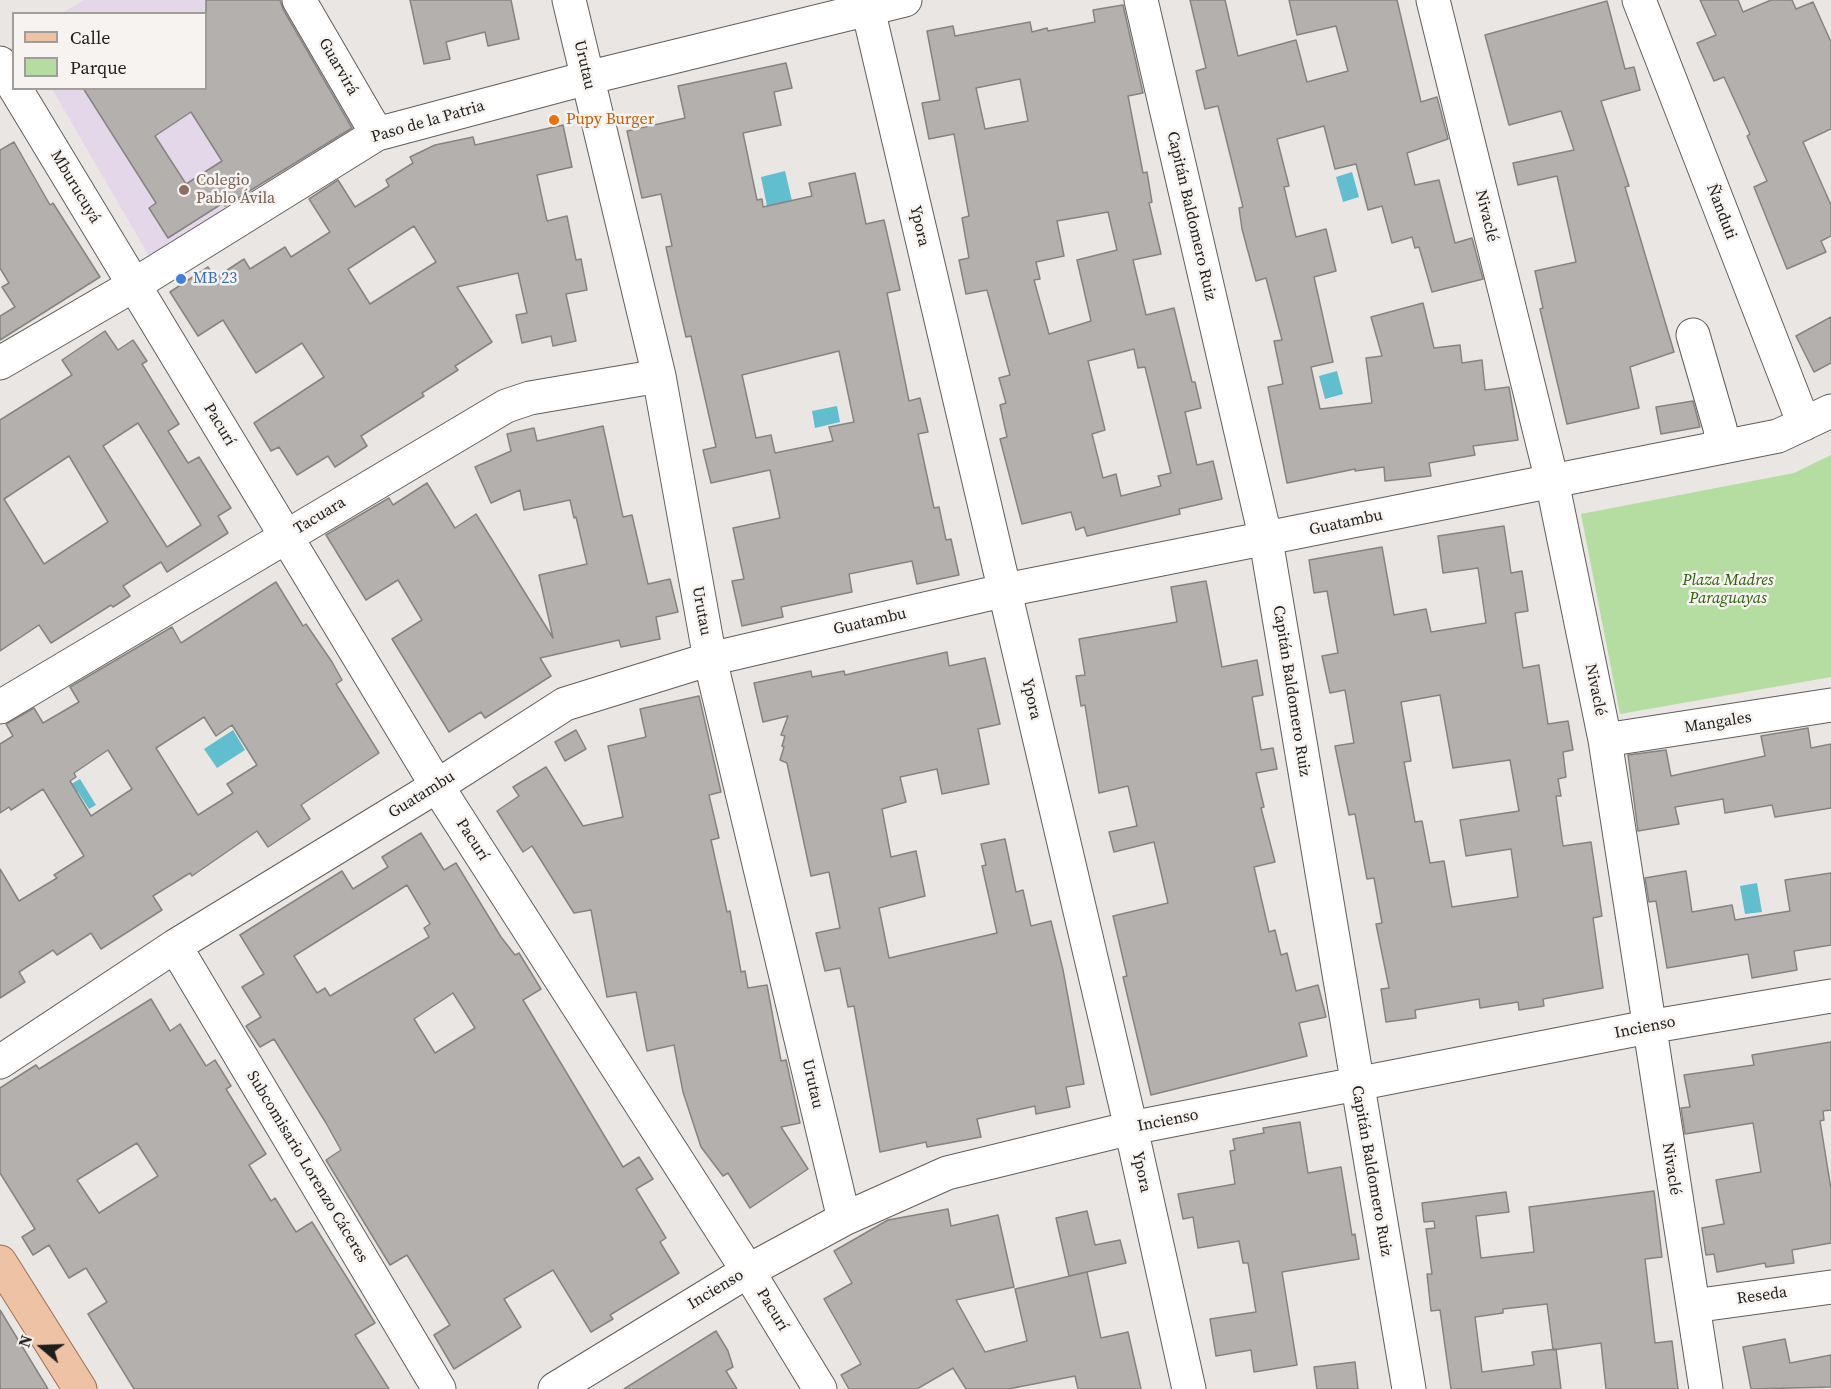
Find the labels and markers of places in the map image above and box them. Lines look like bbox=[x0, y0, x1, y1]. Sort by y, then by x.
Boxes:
place label: Pupy Burger bbox=[566, 110, 654, 130]
marker: Pupy Burger bbox=[547, 113, 561, 127]
place label: Colegio Pablo Ávila bbox=[196, 171, 275, 209]
marker: Colegio Pablo Ávila bbox=[177, 183, 191, 197]
place label: MB 23 bbox=[193, 269, 237, 289]
marker: MB 23 bbox=[174, 272, 188, 286]

